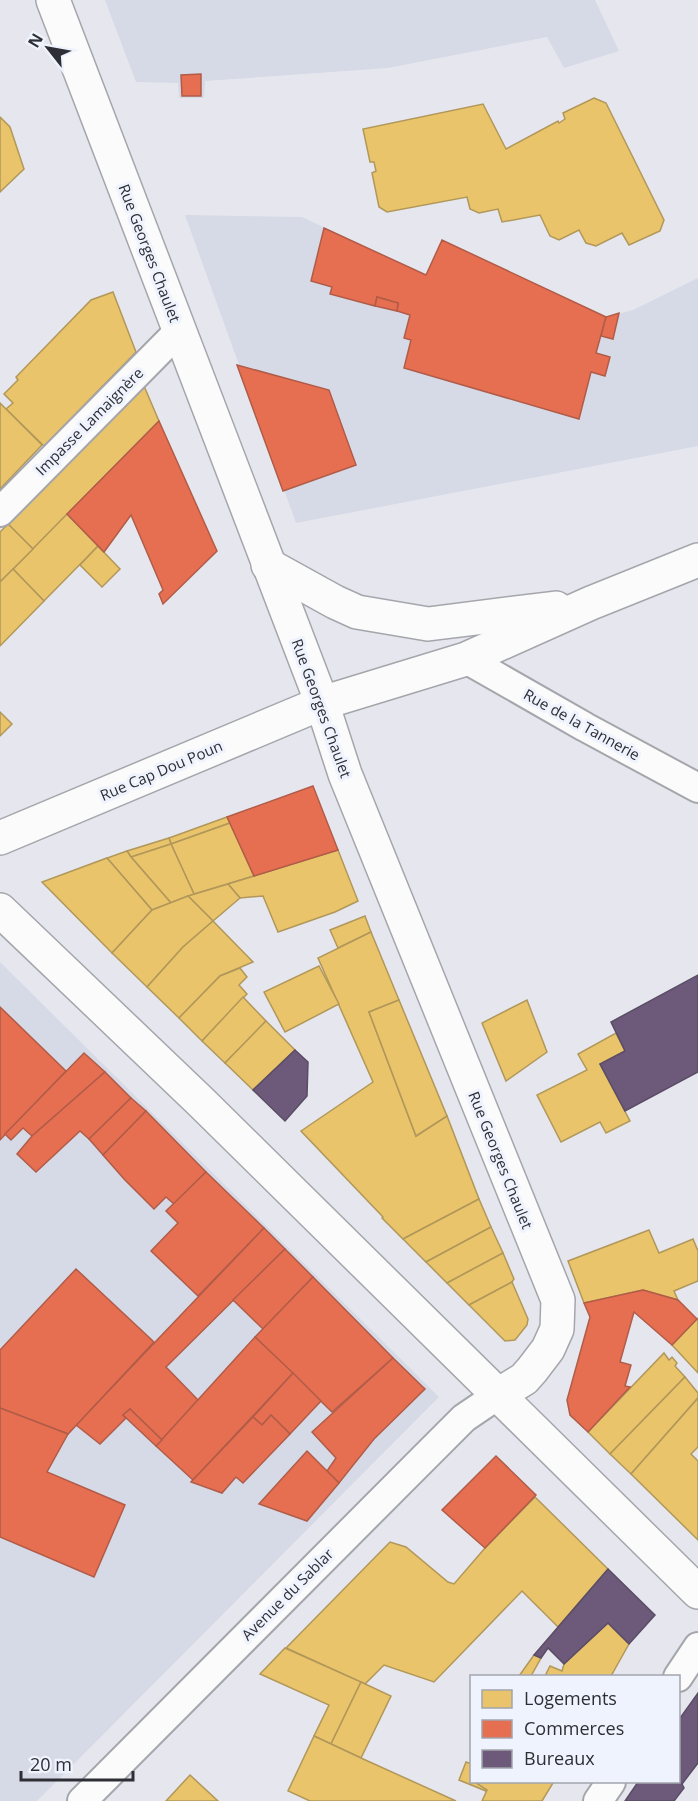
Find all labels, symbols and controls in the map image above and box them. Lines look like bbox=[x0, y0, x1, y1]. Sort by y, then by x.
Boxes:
north arrow bbox=[18, 18, 78, 78]
text: N bbox=[22, 29, 48, 52]
street label: Rue Georges Chaulet bbox=[114, 181, 186, 325]
street label: Impasse Lamaignère bbox=[31, 363, 147, 479]
street label: Rue Georges Chaulet bbox=[288, 636, 356, 780]
street label: Rue de la Tannerie bbox=[520, 684, 644, 764]
street label: Rue Cap Dou Poun bbox=[97, 735, 225, 805]
street label: Rue Georges Chaulet bbox=[464, 1088, 538, 1232]
street label: Avenue du Sablar bbox=[237, 1544, 337, 1644]
legend bbox=[470, 1675, 680, 1783]
text: Logements bbox=[524, 1686, 617, 1710]
text: Commerces bbox=[524, 1716, 624, 1740]
scale bar bbox=[21, 1744, 134, 1782]
text: Bureaux bbox=[524, 1746, 595, 1770]
text: 20 m bbox=[30, 1752, 72, 1776]

